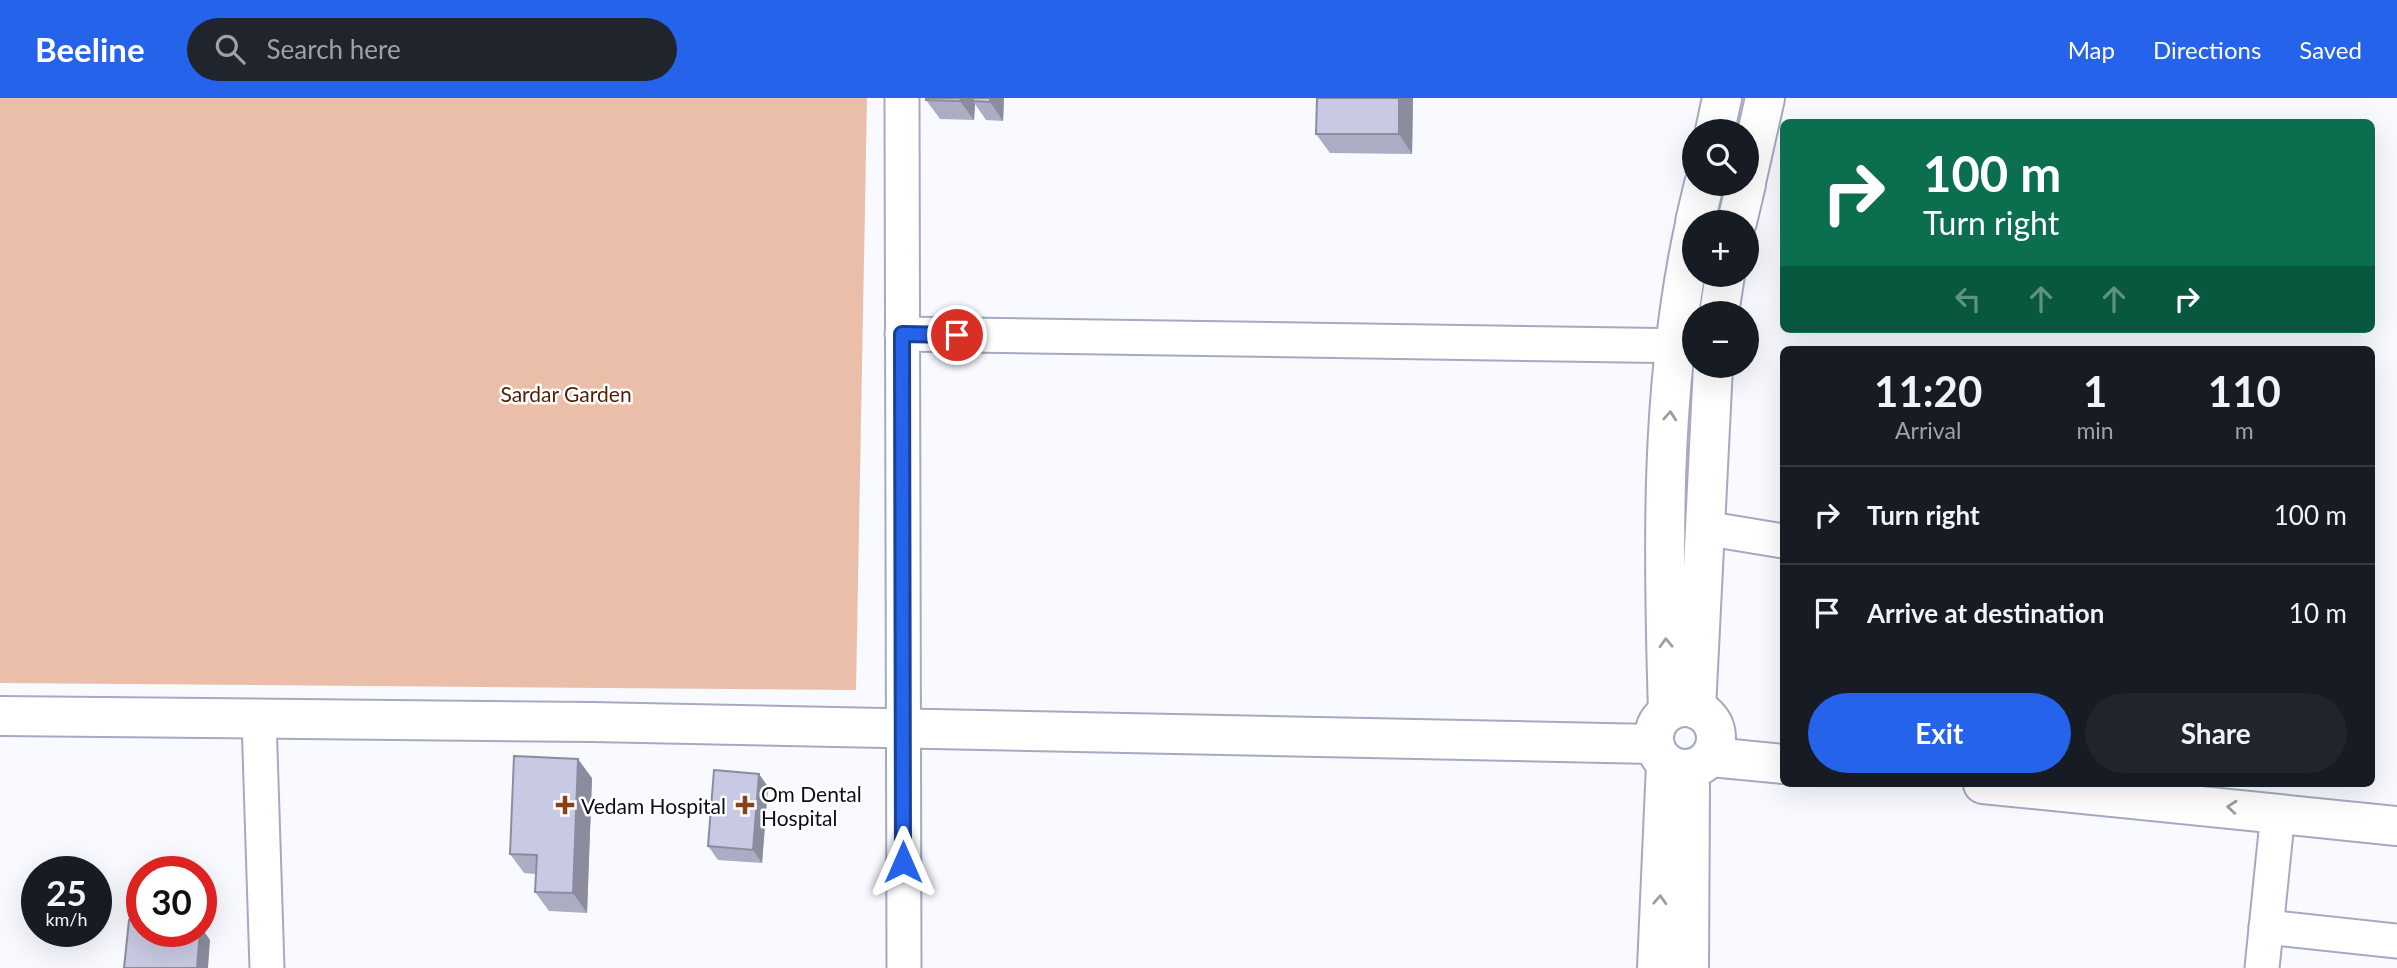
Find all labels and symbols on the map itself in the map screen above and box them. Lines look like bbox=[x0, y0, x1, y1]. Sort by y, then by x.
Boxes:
pin bbox=[927, 305, 987, 365]
park label: Sardar Garden bbox=[500, 381, 632, 406]
one-way arrow bbox=[1663, 410, 1678, 421]
one-way arrow bbox=[1658, 638, 1673, 649]
place label: Om Dental Hospital bbox=[761, 781, 862, 830]
place label: Vedam Hospital bbox=[581, 793, 726, 818]
marker: Vedam Hospital bbox=[555, 795, 575, 815]
marker: Om Dental Hospital bbox=[735, 795, 755, 815]
one-way arrow bbox=[2226, 800, 2238, 815]
position arrow bbox=[866, 825, 940, 899]
speed limit sign: 30 bbox=[126, 856, 217, 947]
one-way arrow bbox=[1652, 894, 1667, 905]

